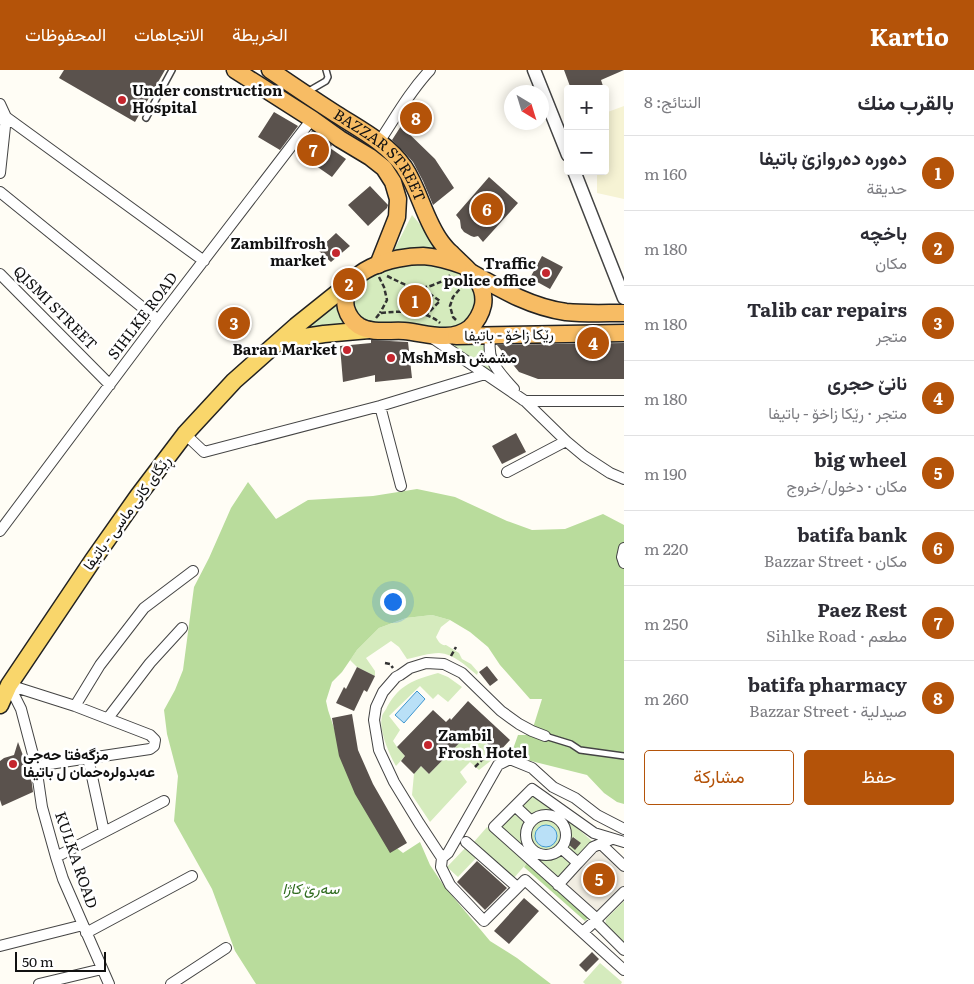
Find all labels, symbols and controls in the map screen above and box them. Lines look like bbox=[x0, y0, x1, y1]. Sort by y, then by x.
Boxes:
text: Kartio bbox=[870, 18, 949, 53]
text: المحفوظات bbox=[25, 20, 106, 47]
text: الاتجاهات bbox=[134, 20, 204, 47]
text: الخريطة bbox=[232, 20, 288, 47]
place label: Under construction Hospital bbox=[132, 78, 283, 118]
north arrow bbox=[504, 85, 549, 130]
map controls bbox=[564, 85, 609, 175]
button: + bbox=[564, 85, 609, 130]
text: بالقرب منك bbox=[858, 85, 954, 116]
text: النتائج: 8 bbox=[644, 89, 701, 113]
marker: Under construction Hospital bbox=[116, 94, 128, 106]
pin: 8 bbox=[400, 99, 432, 137]
street label: BAZZAR STREET bbox=[330, 102, 433, 205]
button: − bbox=[564, 130, 609, 175]
pin: 7 bbox=[297, 131, 329, 169]
text: ده‌وره‌ ده‌روازێ باتيفا bbox=[759, 143, 907, 171]
text: 160 m bbox=[644, 161, 687, 185]
text: 1 bbox=[935, 161, 941, 185]
text: حديقة bbox=[867, 175, 907, 199]
pin: 6 bbox=[471, 190, 503, 228]
text: باخچە bbox=[860, 218, 907, 246]
place label: Zambilfrosh market bbox=[231, 231, 326, 271]
text: 180 m bbox=[644, 236, 687, 260]
text: 2 bbox=[934, 236, 942, 260]
marker: Zambilfrosh market bbox=[330, 247, 342, 259]
text: مكان bbox=[875, 250, 907, 274]
place label: Traffic police office bbox=[444, 251, 537, 291]
street label: QISMI STREET bbox=[9, 260, 103, 354]
pin: 2 bbox=[333, 265, 365, 303]
street label: SIHLKE ROAD bbox=[101, 266, 182, 364]
marker: Traffic police office bbox=[540, 267, 552, 279]
pin: 1 bbox=[399, 282, 431, 320]
text: Talib car repairs bbox=[747, 295, 907, 323]
pin: 3 bbox=[218, 304, 250, 342]
text: 180 m bbox=[644, 311, 687, 335]
text: 3 bbox=[934, 311, 942, 335]
street label: رێکا زاخۆ - باتیفا bbox=[464, 321, 554, 346]
text: متجر bbox=[876, 323, 907, 347]
pin: 4 bbox=[577, 324, 609, 362]
place label: Baran Market bbox=[232, 337, 337, 360]
marker: Baran Market bbox=[341, 344, 353, 356]
place label: MshMsh مشمش bbox=[401, 345, 517, 368]
marker: MshMsh مشمش bbox=[385, 352, 397, 364]
text: نانێ حجری bbox=[827, 368, 907, 396]
text: 180 m bbox=[644, 386, 687, 410]
text: 4 bbox=[933, 386, 943, 410]
text: متجر · رێکا زاخۆ - باتیفا bbox=[768, 400, 907, 424]
text: big wheel bbox=[814, 445, 907, 473]
street label: ڕێگای کانی ماسی - باتيفا bbox=[76, 450, 177, 576]
text: 190 m bbox=[644, 461, 687, 485]
text: 5 bbox=[934, 461, 942, 485]
text: مكان · دخول/خروج bbox=[787, 473, 907, 497]
text: batifa bank bbox=[797, 520, 907, 548]
text: 220 m bbox=[644, 536, 688, 560]
text: 6 bbox=[933, 536, 943, 560]
text: مكان · Bazzar Street bbox=[764, 548, 907, 572]
your location bbox=[380, 589, 406, 615]
text: Paez Rest bbox=[817, 595, 907, 623]
text: 250 m bbox=[644, 611, 688, 635]
text: 7 bbox=[934, 611, 942, 635]
text: مطعم · Sihlke Road bbox=[766, 623, 907, 647]
text: batifa pharmacy bbox=[748, 670, 907, 698]
text: 260 m bbox=[644, 686, 689, 710]
text: 8 bbox=[933, 686, 943, 710]
text: صيدلية · Bazzar Street bbox=[749, 698, 907, 722]
place label: Zambil Frosh Hotel bbox=[438, 723, 528, 763]
marker: Zambil Frosh Hotel bbox=[422, 739, 434, 751]
place label: مزگەفتا حەجی عەبدولرەحمان ل باتیفا bbox=[23, 742, 155, 782]
button: مشاركة bbox=[644, 750, 794, 805]
button: حفظ bbox=[804, 750, 954, 805]
marker: مزگەفتا حەجی عەبدولرەحمان ل باتیفا bbox=[7, 758, 19, 770]
street label: KULKA ROAD bbox=[50, 808, 105, 911]
pin: 5 bbox=[583, 860, 615, 898]
park label: سەرێ کاژا bbox=[283, 876, 341, 899]
scale bar bbox=[15, 949, 106, 972]
text: 50 m bbox=[22, 951, 54, 971]

